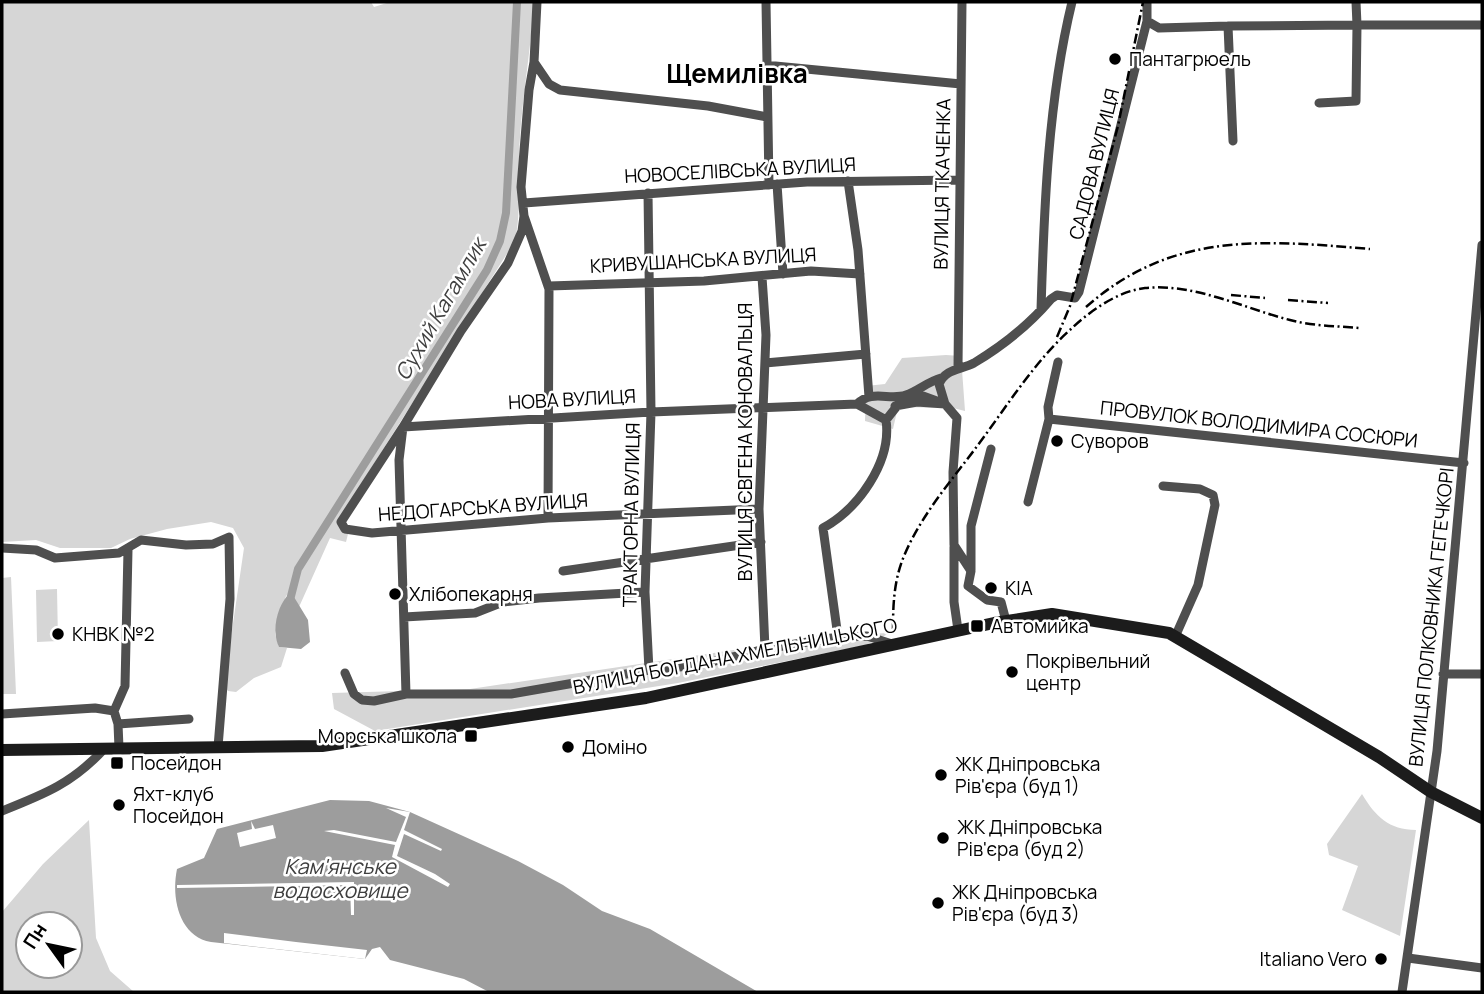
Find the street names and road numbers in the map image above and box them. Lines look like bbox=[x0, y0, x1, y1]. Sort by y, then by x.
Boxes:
street label: САДОВА ВУЛИЦЯ bbox=[1063, 86, 1125, 242]
street label: ВУЛИЦЯ ТКАЧЕНКА bbox=[928, 98, 956, 270]
street label: НОВОСЕЛІВСЬКА ВУЛИЦЯ bbox=[624, 151, 856, 189]
street label: КРИВУШАНСЬКА ВУЛИЦЯ bbox=[589, 241, 817, 279]
street label: ВУЛИЦЯ ЄВГЕНА КОНОВАЛЬЦЯ bbox=[732, 303, 758, 581]
street label: НОВА ВУЛИЦЯ bbox=[508, 383, 636, 415]
street label: ПРОВУЛОК ВОЛОДИМИРА СОСЮРИ bbox=[1099, 394, 1419, 454]
street label: ТРАКТОРНА ВУЛИЦЯ bbox=[616, 422, 646, 608]
street label: ВУЛИЦЯ ПОЛКОВНИКА ГЕГЕЧКОРІ bbox=[1402, 466, 1460, 768]
street label: НЕДОГАРСЬКА ВУЛИЦЯ bbox=[377, 487, 589, 527]
street label: ВУЛИЦЯ БОГДАНА ХМЕЛЬНИЦЬКОГО bbox=[571, 612, 900, 700]

